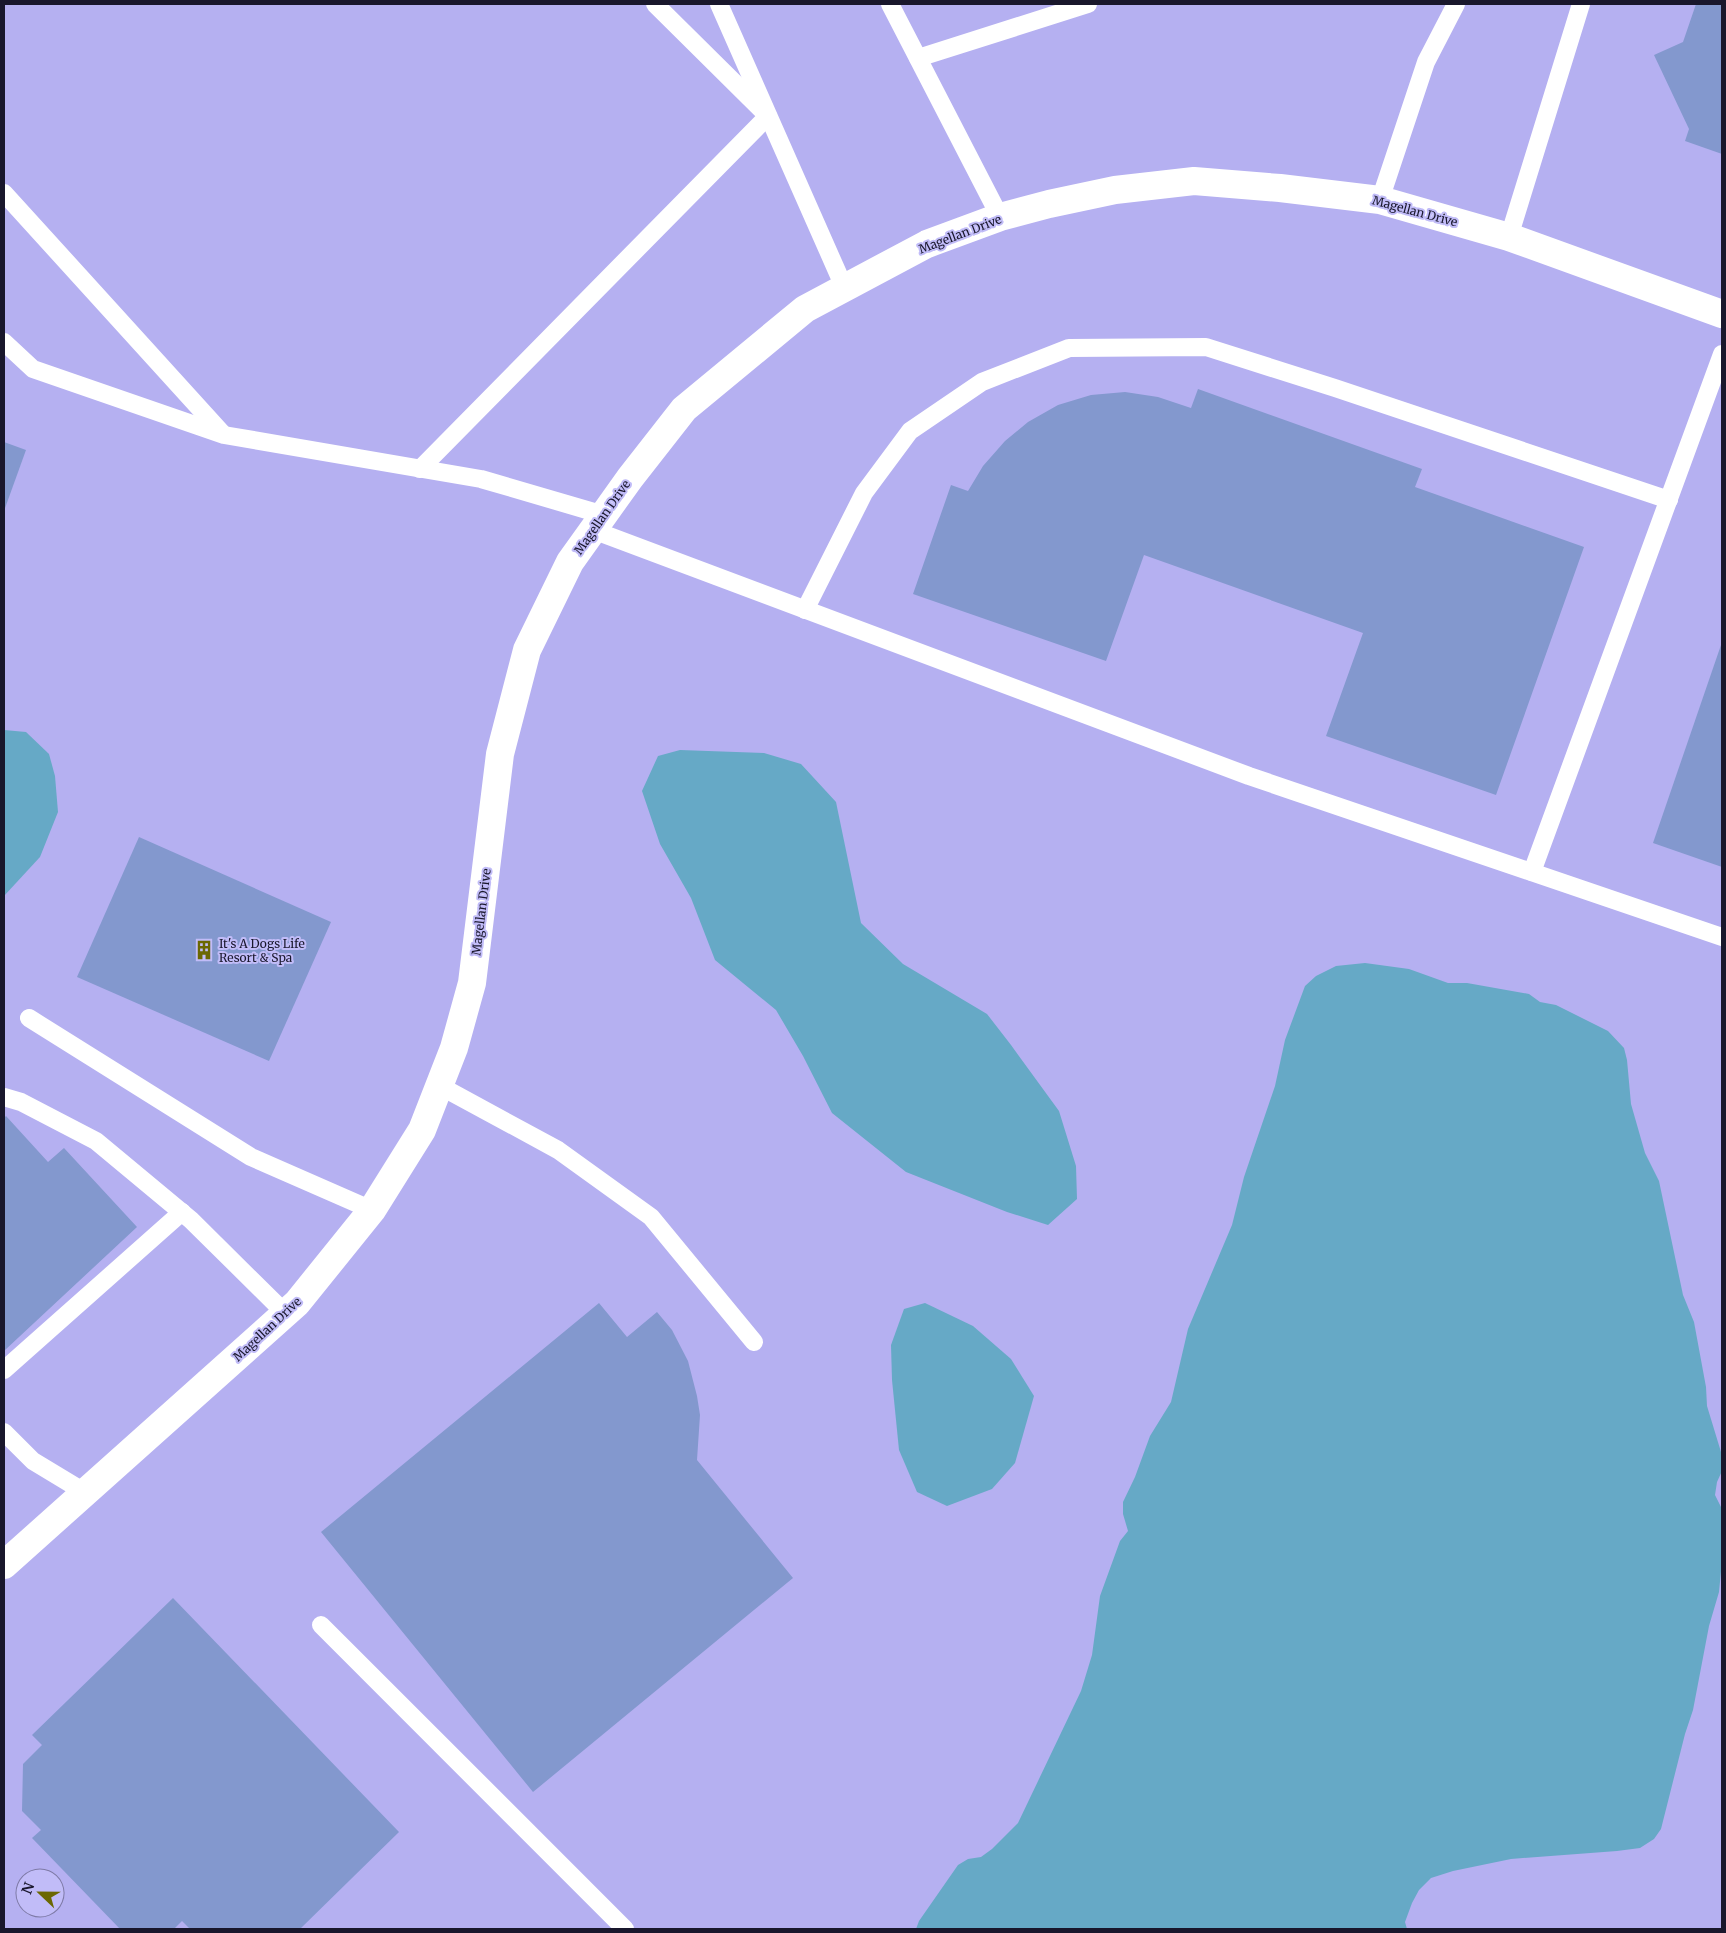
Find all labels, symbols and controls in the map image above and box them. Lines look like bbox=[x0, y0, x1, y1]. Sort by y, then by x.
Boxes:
street label: Magellan Drive bbox=[1371, 192, 1459, 230]
street label: Magellan Drive bbox=[916, 211, 1004, 257]
street label: Magellan Drive bbox=[571, 477, 633, 557]
street label: Magellan Drive bbox=[468, 868, 494, 956]
place label: It's A Dogs Life Resort & Spa bbox=[219, 936, 305, 965]
building icon: It's A Dogs Life Resort & Spa bbox=[193, 939, 215, 961]
street label: Magellan Drive bbox=[230, 1294, 304, 1364]
north arrow bbox=[15, 1868, 65, 1918]
text: N bbox=[18, 1880, 38, 1897]

